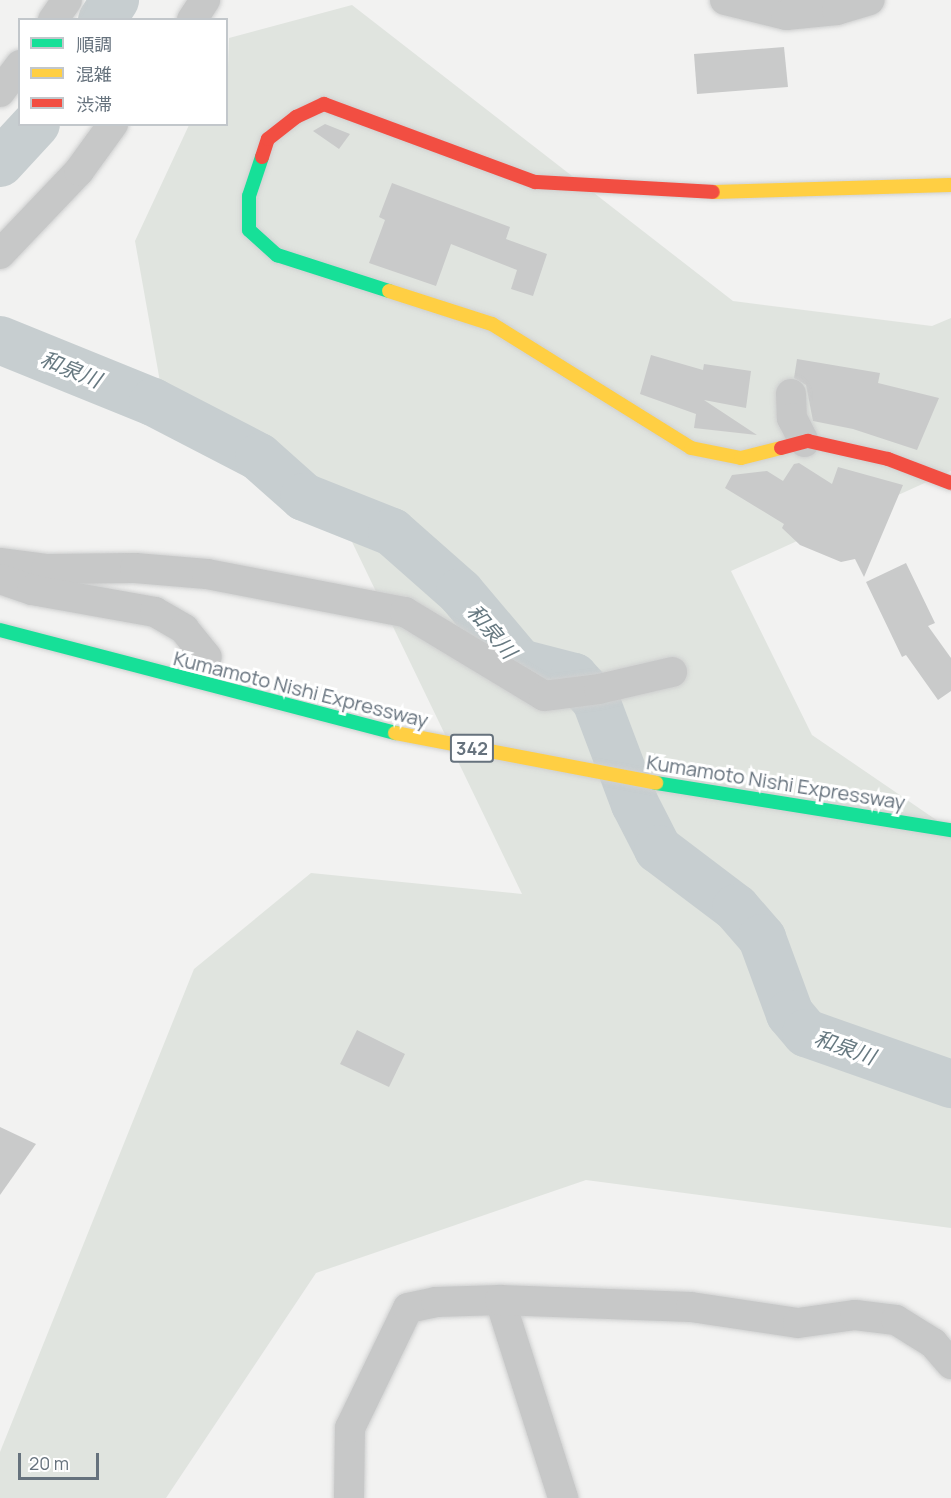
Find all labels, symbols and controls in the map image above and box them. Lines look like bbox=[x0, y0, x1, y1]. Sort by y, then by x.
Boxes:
legend bbox=[18, 18, 228, 126]
text: 順調 bbox=[76, 32, 112, 56]
text: 混雑 bbox=[76, 62, 112, 86]
text: 渋滞 bbox=[76, 92, 112, 116]
water label: 和泉川 bbox=[37, 346, 105, 392]
water label: 和泉川 bbox=[462, 599, 522, 663]
street label: Kumamoto Nishi Expressway bbox=[171, 646, 431, 732]
road number: 342 bbox=[450, 733, 494, 763]
street label: Kumamoto Nishi Expressway bbox=[645, 750, 907, 814]
water label: 和泉川 bbox=[811, 1025, 879, 1069]
scale bar bbox=[21, 1441, 102, 1479]
text: 20 m bbox=[29, 1451, 69, 1475]

